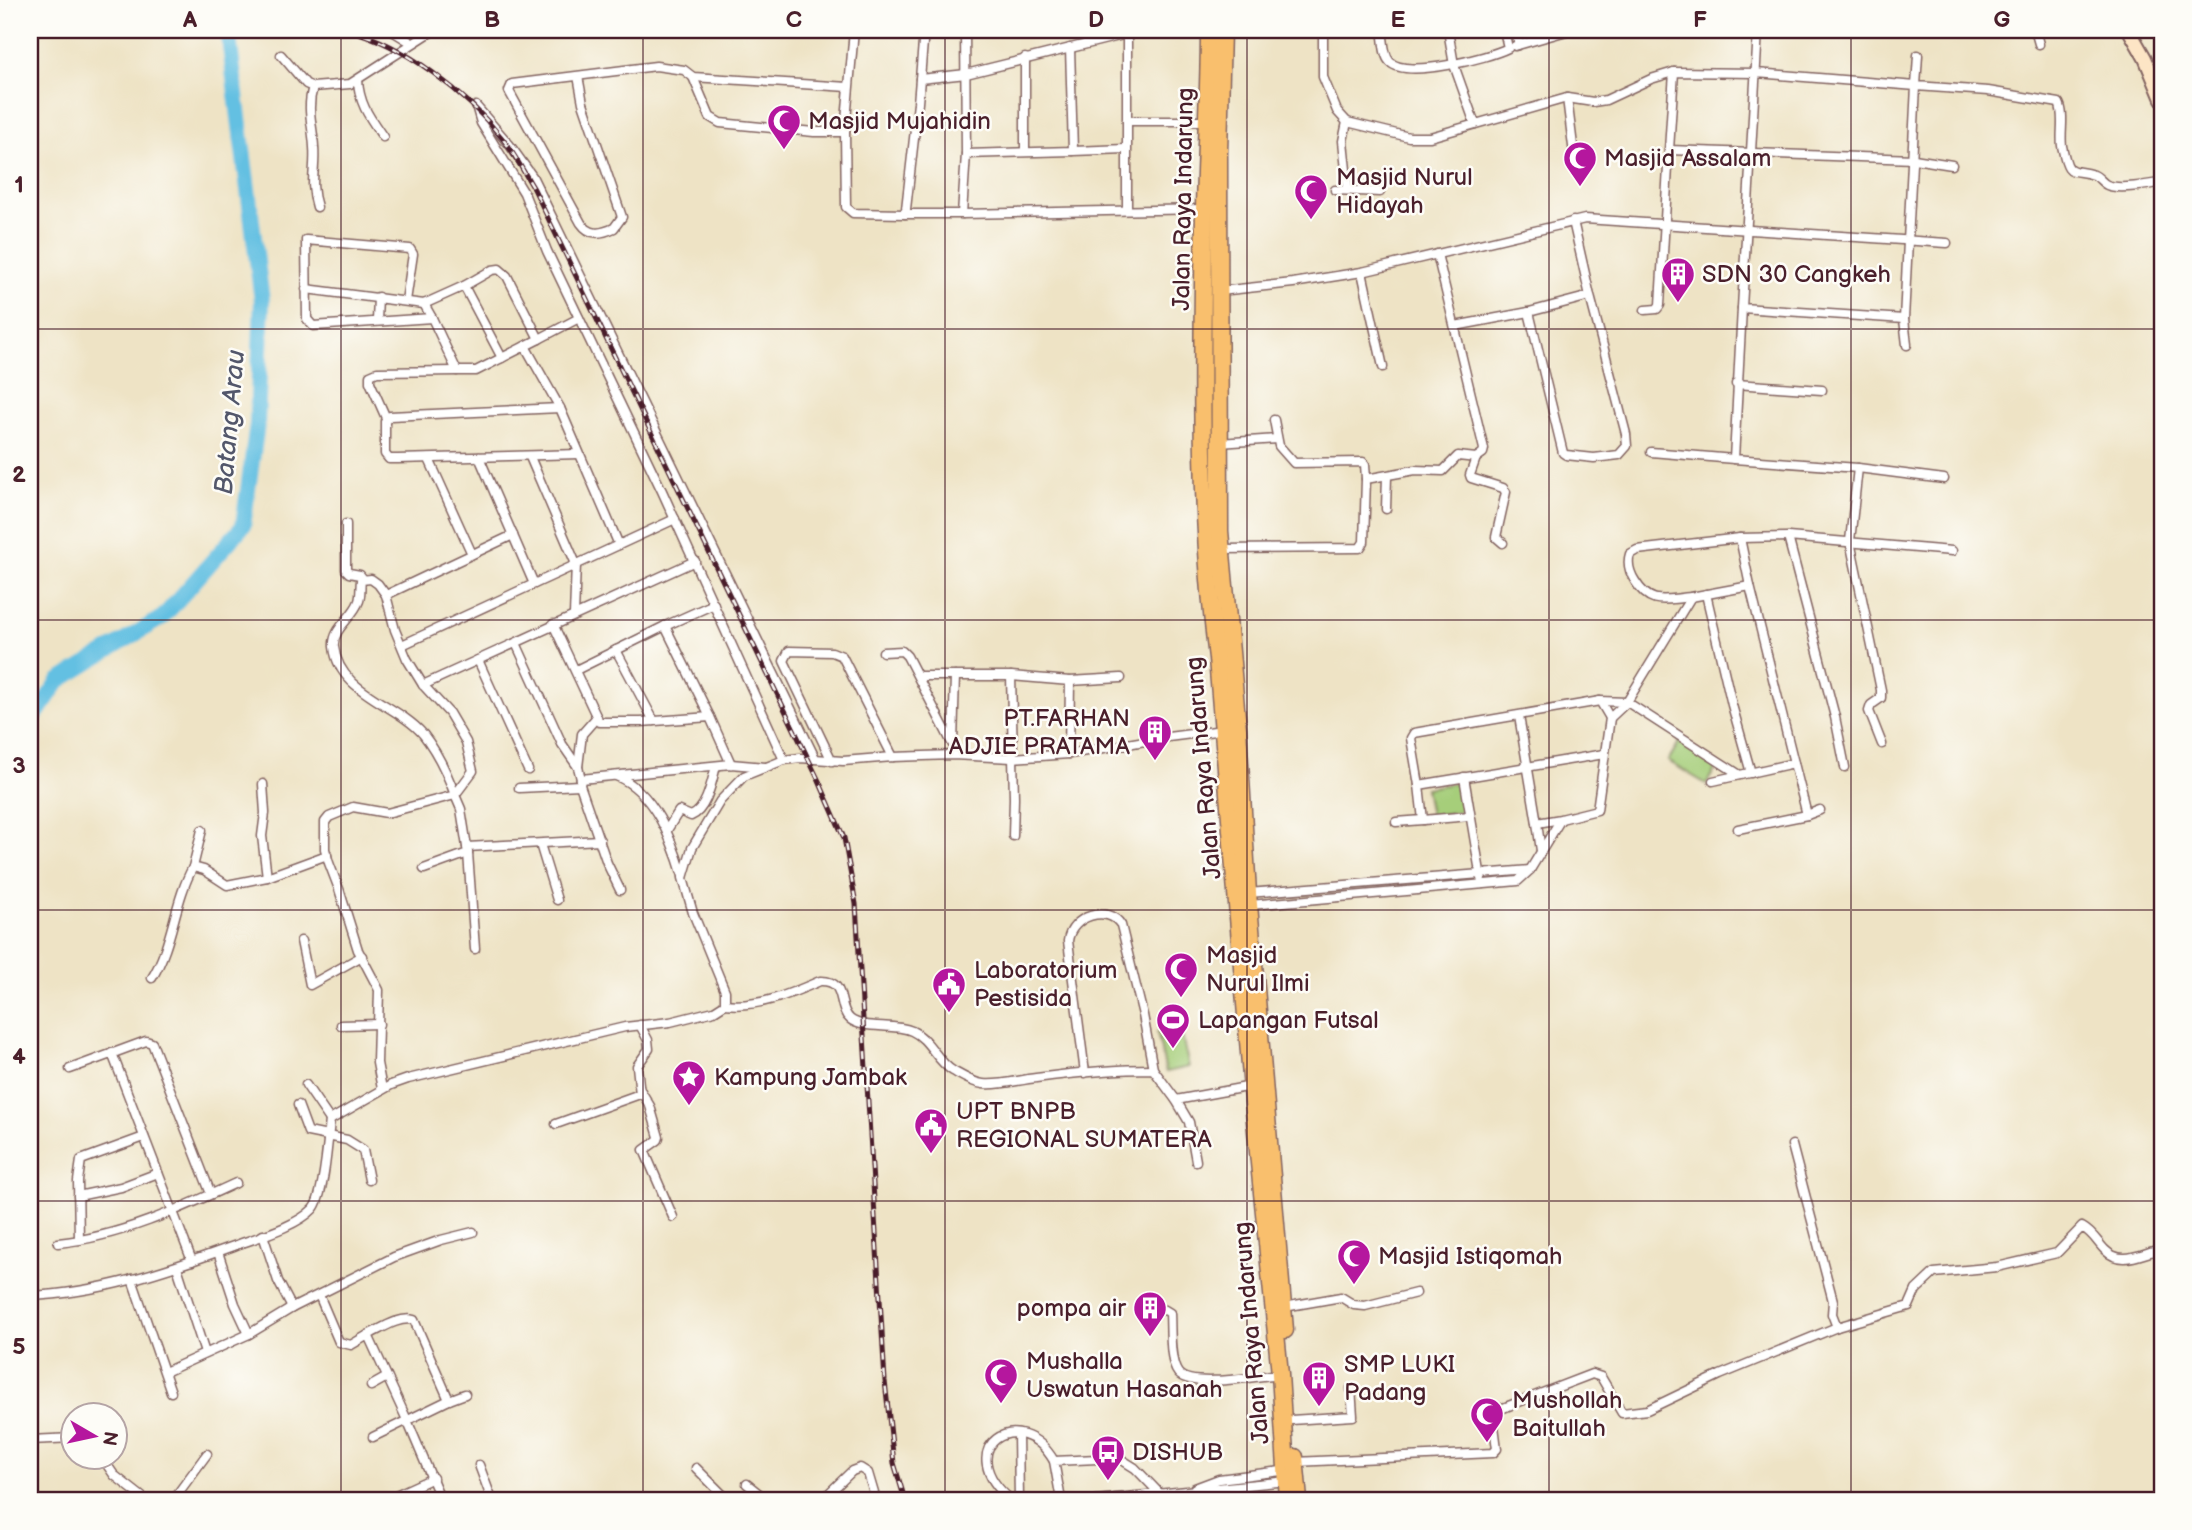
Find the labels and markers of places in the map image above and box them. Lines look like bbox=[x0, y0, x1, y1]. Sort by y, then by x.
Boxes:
mosque icon: Masjid Mujahidin bbox=[765, 102, 803, 151]
place label: Masjid Mujahidin bbox=[808, 107, 991, 136]
mosque icon: Masjid Assalam bbox=[1561, 139, 1599, 188]
place label: Masjid Assalam bbox=[1604, 144, 1771, 173]
place label: Masjid Nurul Hidayah bbox=[1336, 163, 1473, 220]
mosque icon: Masjid Nurul Hidayah bbox=[1292, 172, 1330, 221]
building icon: SDN 30 Cangkeh bbox=[1659, 255, 1697, 304]
place label: SDN 30 Cangkeh bbox=[1702, 260, 1891, 289]
place label: PT.FARHAN ADJIE PRATAMA bbox=[949, 704, 1130, 761]
building icon: PT.FARHAN ADJIE PRATAMA bbox=[1136, 713, 1174, 762]
place label: Masjid Nurul Ilmi bbox=[1206, 941, 1310, 998]
mosque icon: Masjid Nurul Ilmi bbox=[1162, 950, 1200, 999]
place label: Laboratorium Pestisida bbox=[974, 956, 1117, 1013]
public building icon: Laboratorium Pestisida bbox=[930, 965, 968, 1014]
sports icon: Lapangan Futsal bbox=[1154, 1001, 1192, 1050]
place label: Lapangan Futsal bbox=[1198, 1006, 1379, 1035]
place icon: Kampung Jambak bbox=[670, 1058, 708, 1107]
place label: Kampung Jambak bbox=[714, 1063, 907, 1092]
place label: UPT BNPB REGIONAL SUMATERA bbox=[956, 1097, 1212, 1154]
public building icon: UPT BNPB REGIONAL SUMATERA bbox=[912, 1106, 950, 1155]
mosque icon: Masjid Istiqomah bbox=[1335, 1237, 1373, 1286]
place label: Masjid Istiqomah bbox=[1378, 1242, 1562, 1271]
building icon: pompa air bbox=[1131, 1289, 1169, 1338]
place label: pompa air bbox=[1017, 1294, 1126, 1323]
place label: Mushalla Uswatun Hasanah bbox=[1026, 1347, 1223, 1404]
place label: SMP LUKI Padang bbox=[1344, 1350, 1455, 1407]
mosque icon: Mushalla Uswatun Hasanah bbox=[982, 1356, 1020, 1405]
building icon: SMP LUKI Padang bbox=[1300, 1359, 1338, 1408]
place label: Mushollah Baitullah bbox=[1512, 1386, 1622, 1443]
mosque icon: Mushollah Baitullah bbox=[1468, 1395, 1506, 1444]
bus stop icon: DISHUB bbox=[1089, 1433, 1127, 1482]
place label: DISHUB bbox=[1132, 1438, 1223, 1467]

